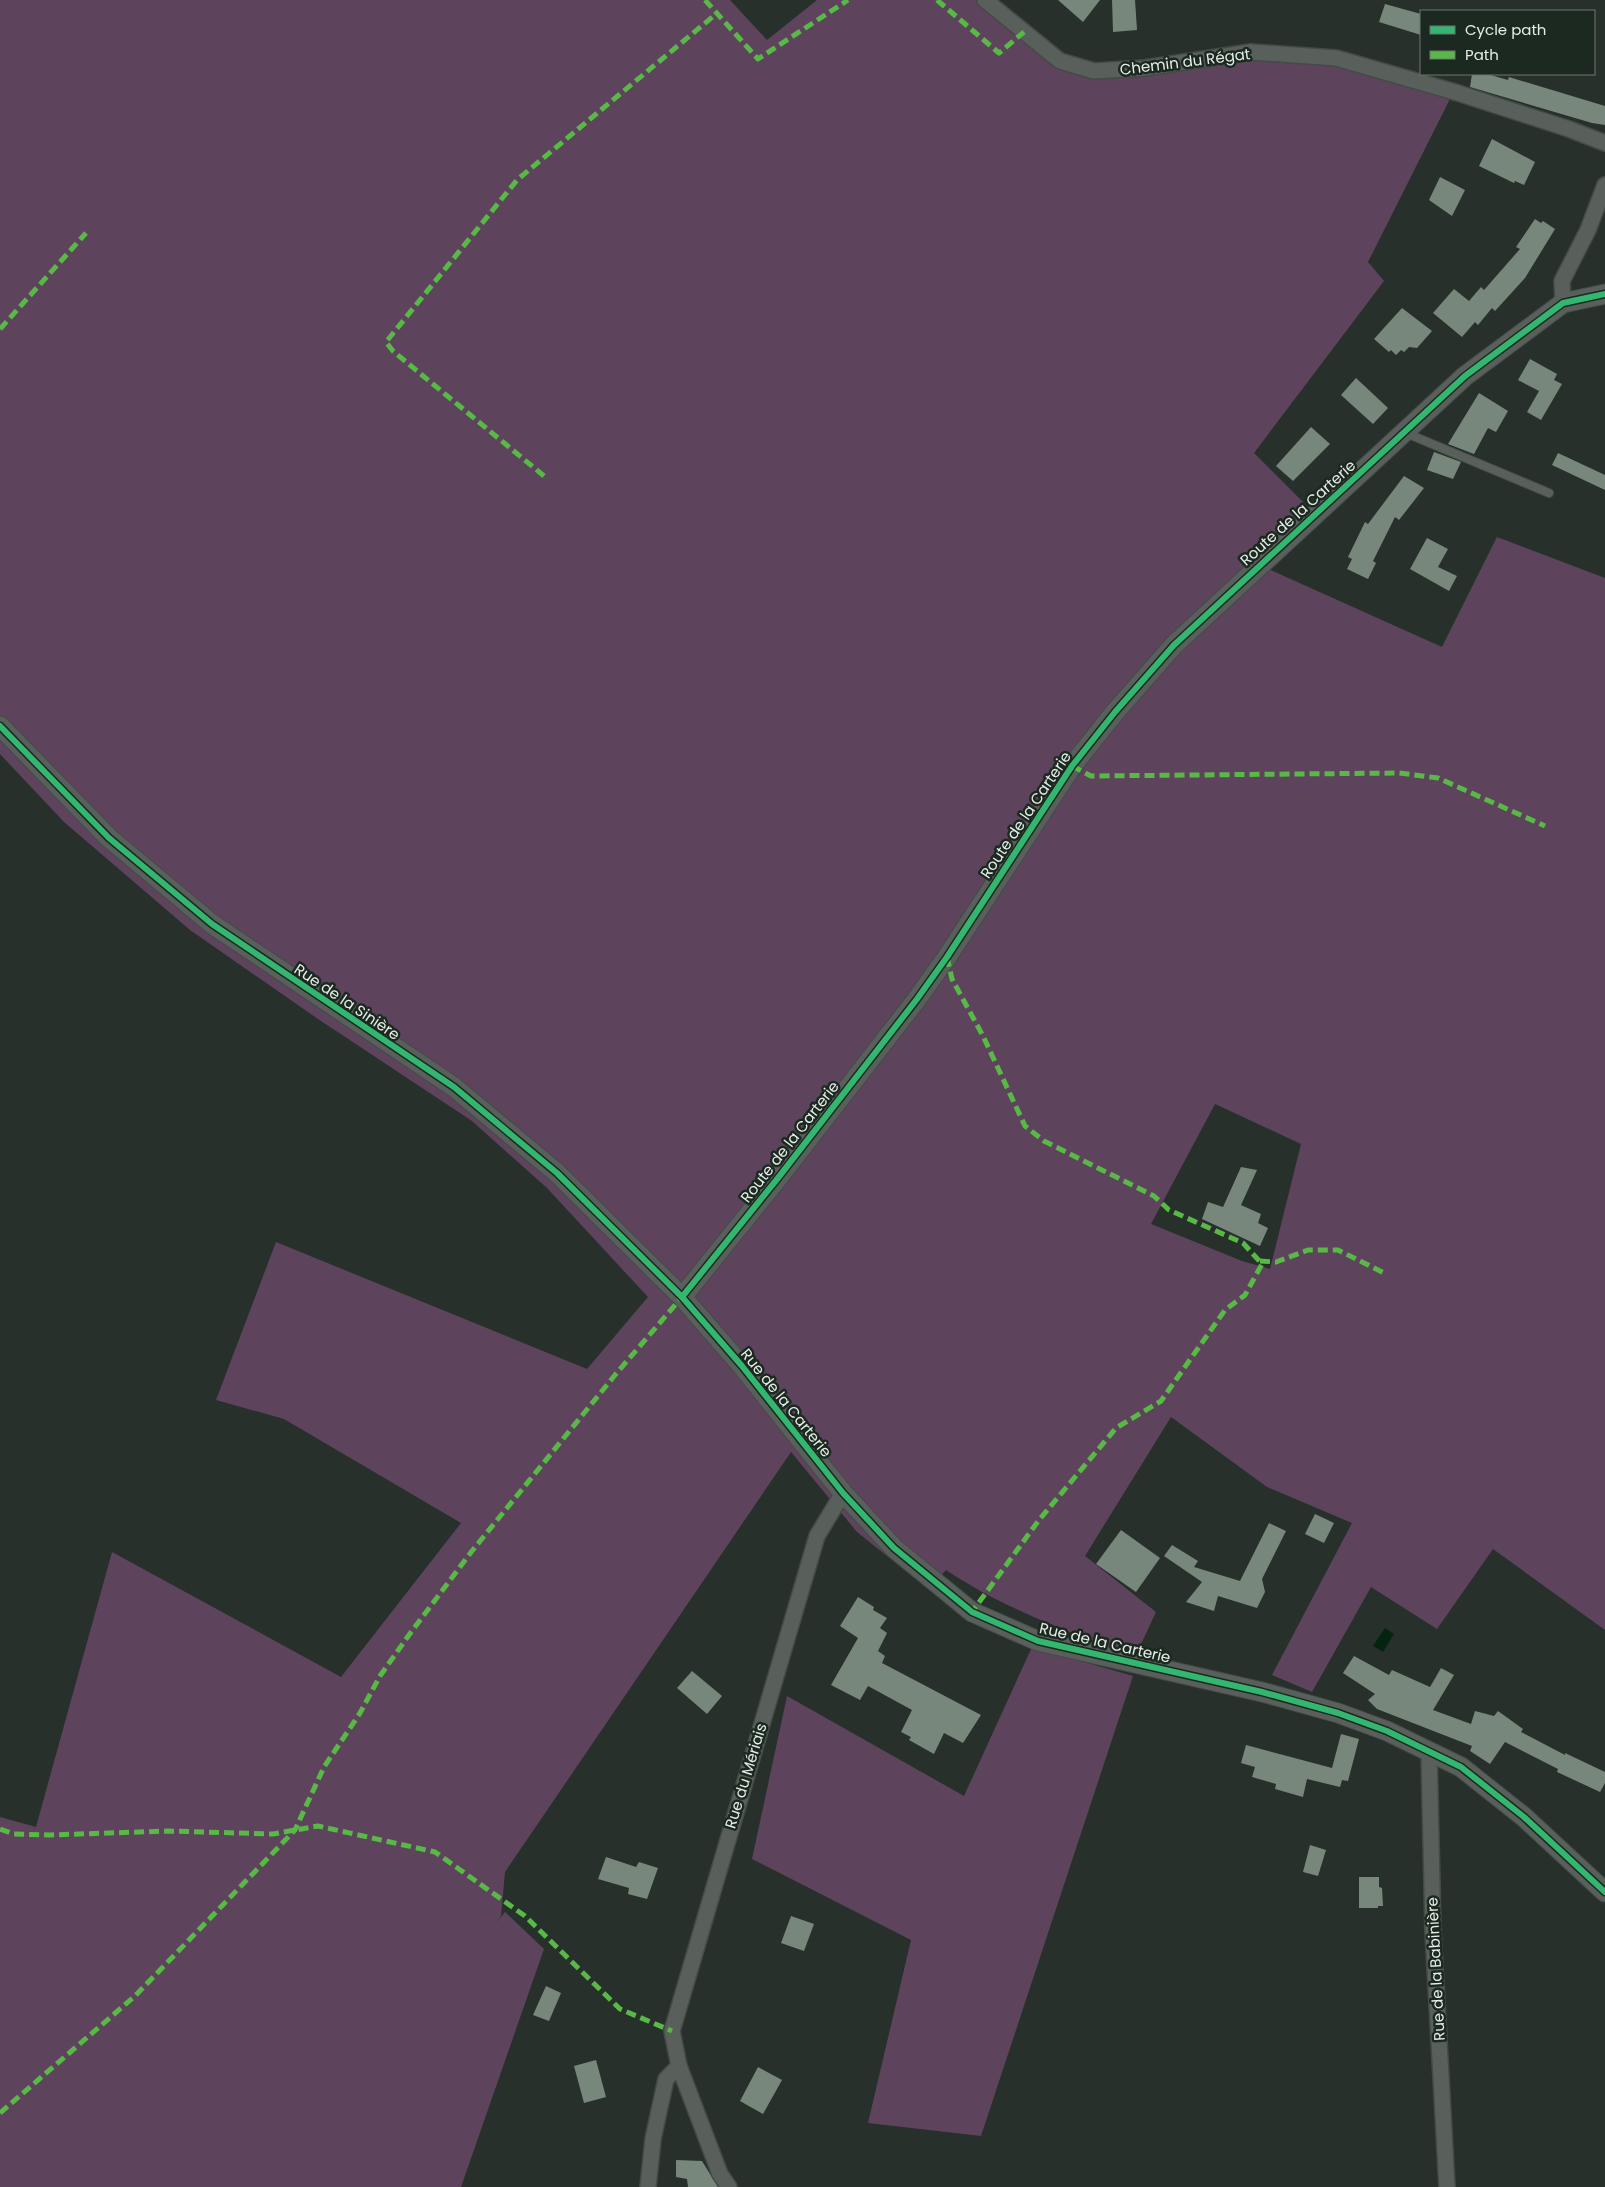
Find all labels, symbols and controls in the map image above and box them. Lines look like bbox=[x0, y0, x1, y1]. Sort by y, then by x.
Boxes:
legend bbox=[1420, 10, 1595, 75]
text: Cycle path bbox=[1465, 19, 1546, 40]
street label: Chemin du Régat bbox=[1119, 43, 1251, 80]
text: Path bbox=[1465, 44, 1499, 65]
street label: Route de la Carterie bbox=[1235, 455, 1360, 570]
street label: Route de la Carterie bbox=[975, 747, 1076, 882]
street label: Rue de la Sinière bbox=[290, 958, 404, 1045]
street label: Route de la Carterie bbox=[735, 1077, 844, 1207]
street label: Rue de la Carterie bbox=[736, 1344, 837, 1461]
street label: Rue de la Carterie bbox=[1037, 1617, 1173, 1668]
street label: Rue du Mériais bbox=[720, 1721, 772, 1831]
street label: Rue de la Babinière bbox=[1421, 1897, 1450, 2041]

